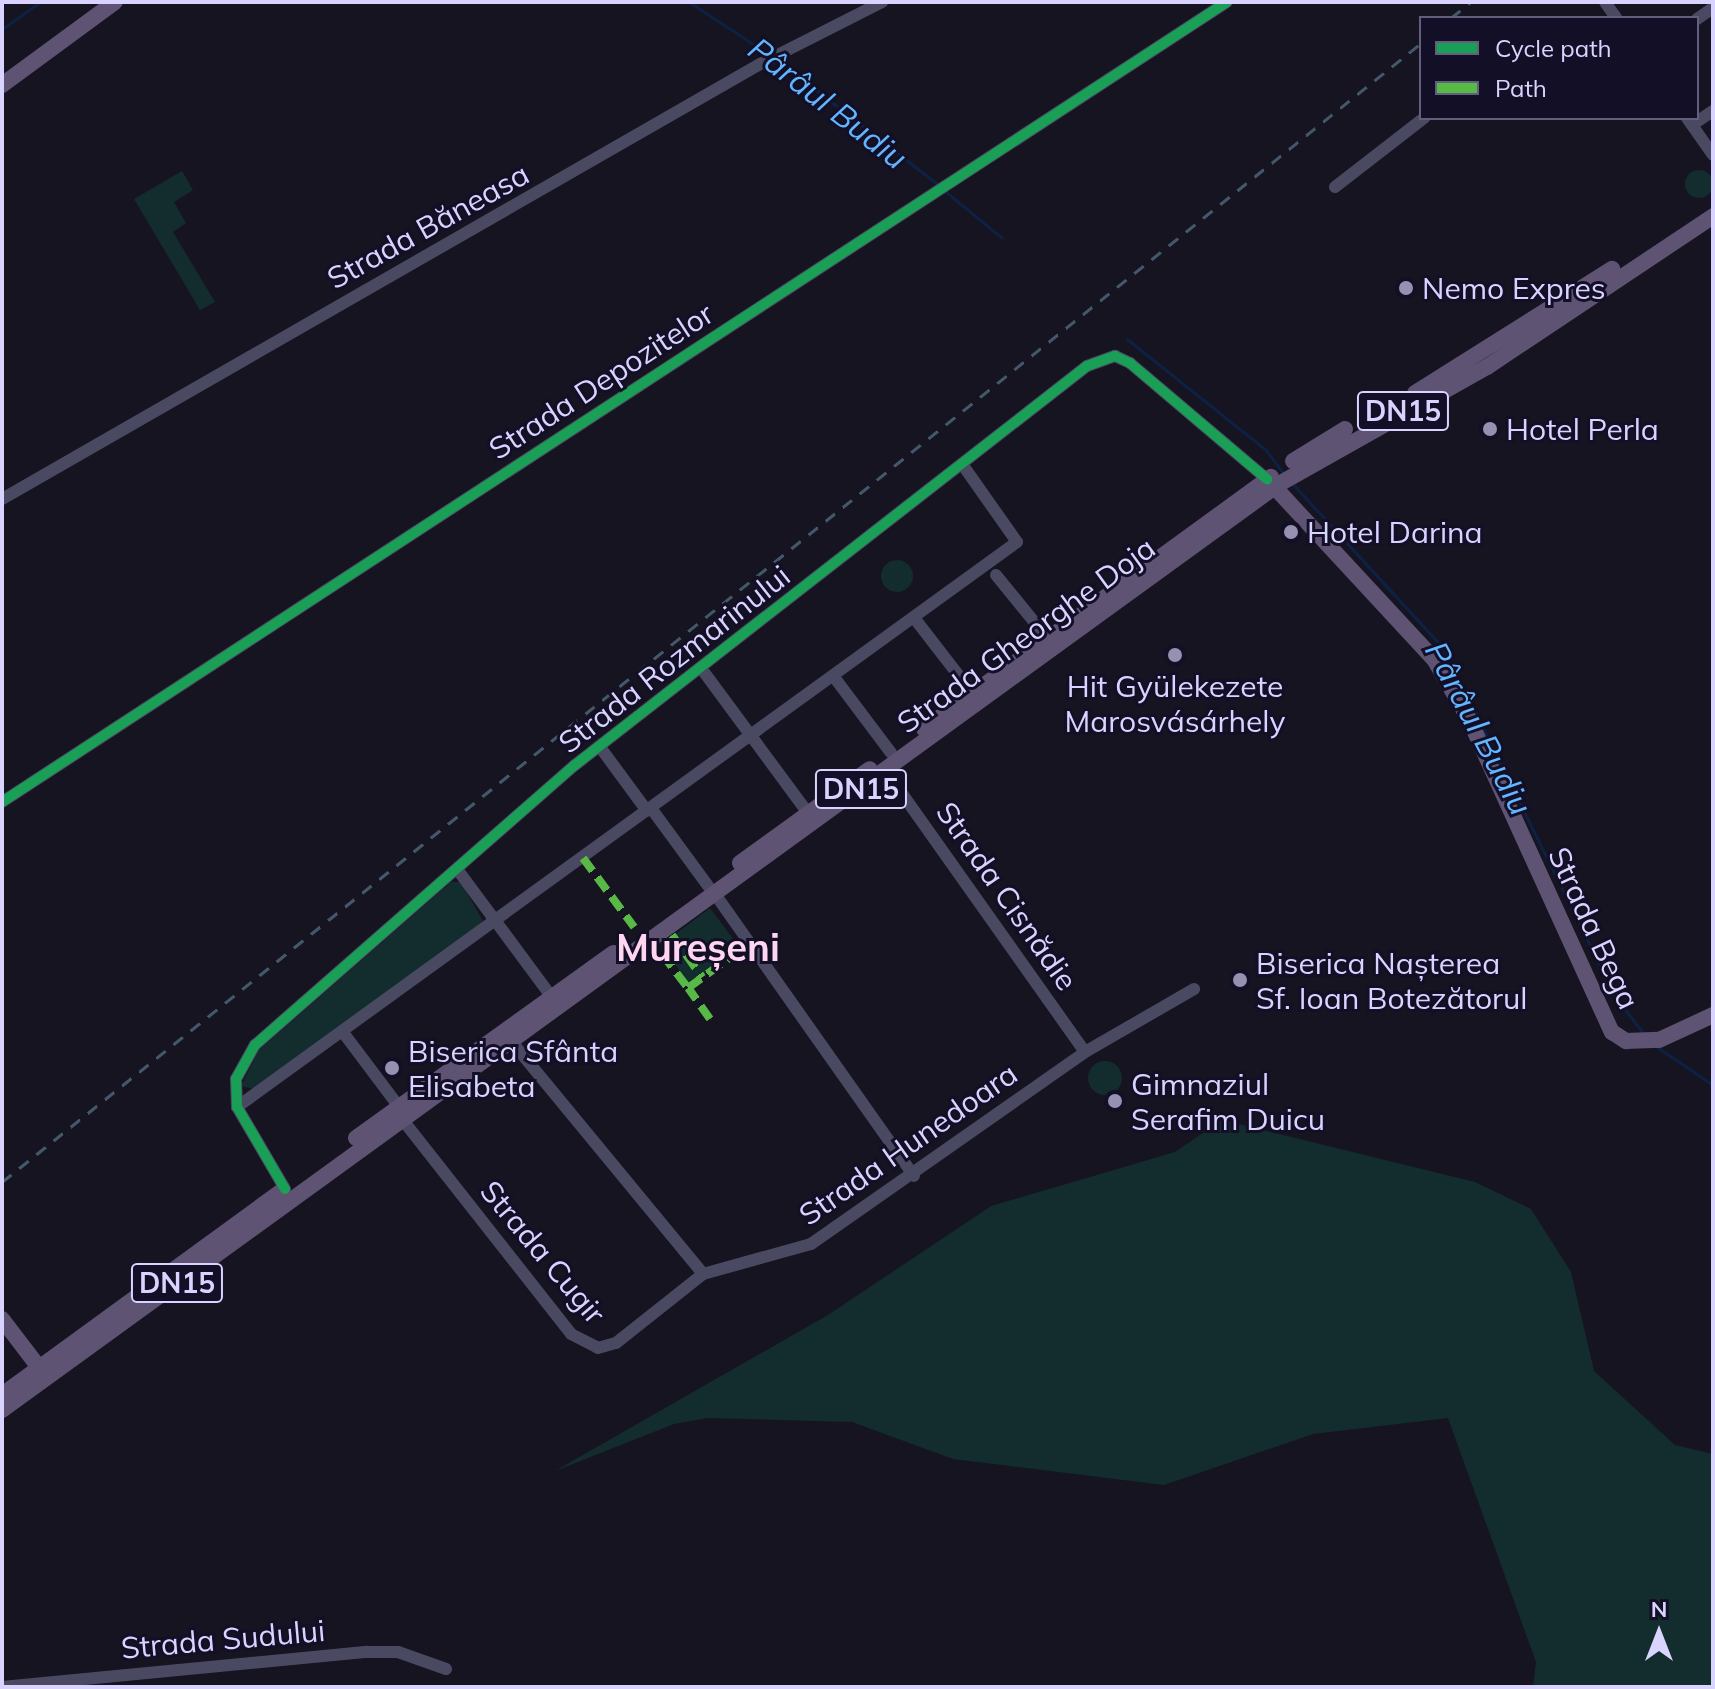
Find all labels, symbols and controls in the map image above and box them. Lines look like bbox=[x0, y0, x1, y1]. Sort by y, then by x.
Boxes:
legend bbox=[1419, 16, 1699, 120]
water label: Pârâul Budiu bbox=[741, 29, 915, 177]
text: Cycle path bbox=[1495, 33, 1612, 63]
text: Path bbox=[1495, 73, 1547, 103]
street label: Strada Băneasa bbox=[321, 156, 535, 296]
place label: Nemo Expres bbox=[1422, 270, 1606, 306]
marker: Nemo Expres bbox=[1397, 279, 1415, 297]
street label: Strada Depozitelor bbox=[482, 295, 720, 467]
road number: DN15 bbox=[1355, 387, 1451, 435]
place label: Hotel Perla bbox=[1506, 411, 1659, 447]
marker: Hotel Perla bbox=[1481, 420, 1499, 438]
place label: Hotel Darina bbox=[1307, 514, 1483, 550]
marker: Hotel Darina bbox=[1282, 523, 1300, 541]
street label: Strada Gheorghe Doja bbox=[890, 529, 1162, 741]
street label: Strada Rozmarinului bbox=[551, 558, 797, 760]
water label: Pârâul Budiu bbox=[1417, 635, 1541, 821]
marker: Hit Gyülekezete Marosvásárhely bbox=[1166, 646, 1184, 664]
place label: Hit Gyülekezete Marosvásárhely bbox=[1065, 668, 1285, 738]
road number: DN15 bbox=[813, 765, 909, 813]
street label: Strada Cisnădie bbox=[929, 795, 1085, 997]
street label: Strada Bega bbox=[1541, 841, 1647, 1015]
district label: Mureșeni bbox=[616, 925, 780, 971]
place label: Biserica Nașterea Sf. Ioan Botezătorul bbox=[1256, 945, 1527, 1016]
marker: Biserica Nașterea Sf. Ioan Botezătorul bbox=[1231, 971, 1249, 989]
place label: Biserica Sfânta Elisabeta bbox=[408, 1033, 618, 1104]
street label: Strada Hunedoara bbox=[792, 1055, 1024, 1233]
marker: Biserica Sfânta Elisabeta bbox=[383, 1059, 401, 1077]
place label: Gimnaziul Serafim Duicu bbox=[1131, 1066, 1325, 1136]
marker: Gimnaziul Serafim Duicu bbox=[1106, 1092, 1124, 1110]
street label: Strada Cugir bbox=[473, 1173, 613, 1331]
road number: DN15 bbox=[129, 1259, 225, 1307]
north arrow bbox=[1619, 1593, 1699, 1673]
text: N bbox=[1651, 1595, 1667, 1623]
street label: Strada Sudului bbox=[120, 1612, 326, 1666]

